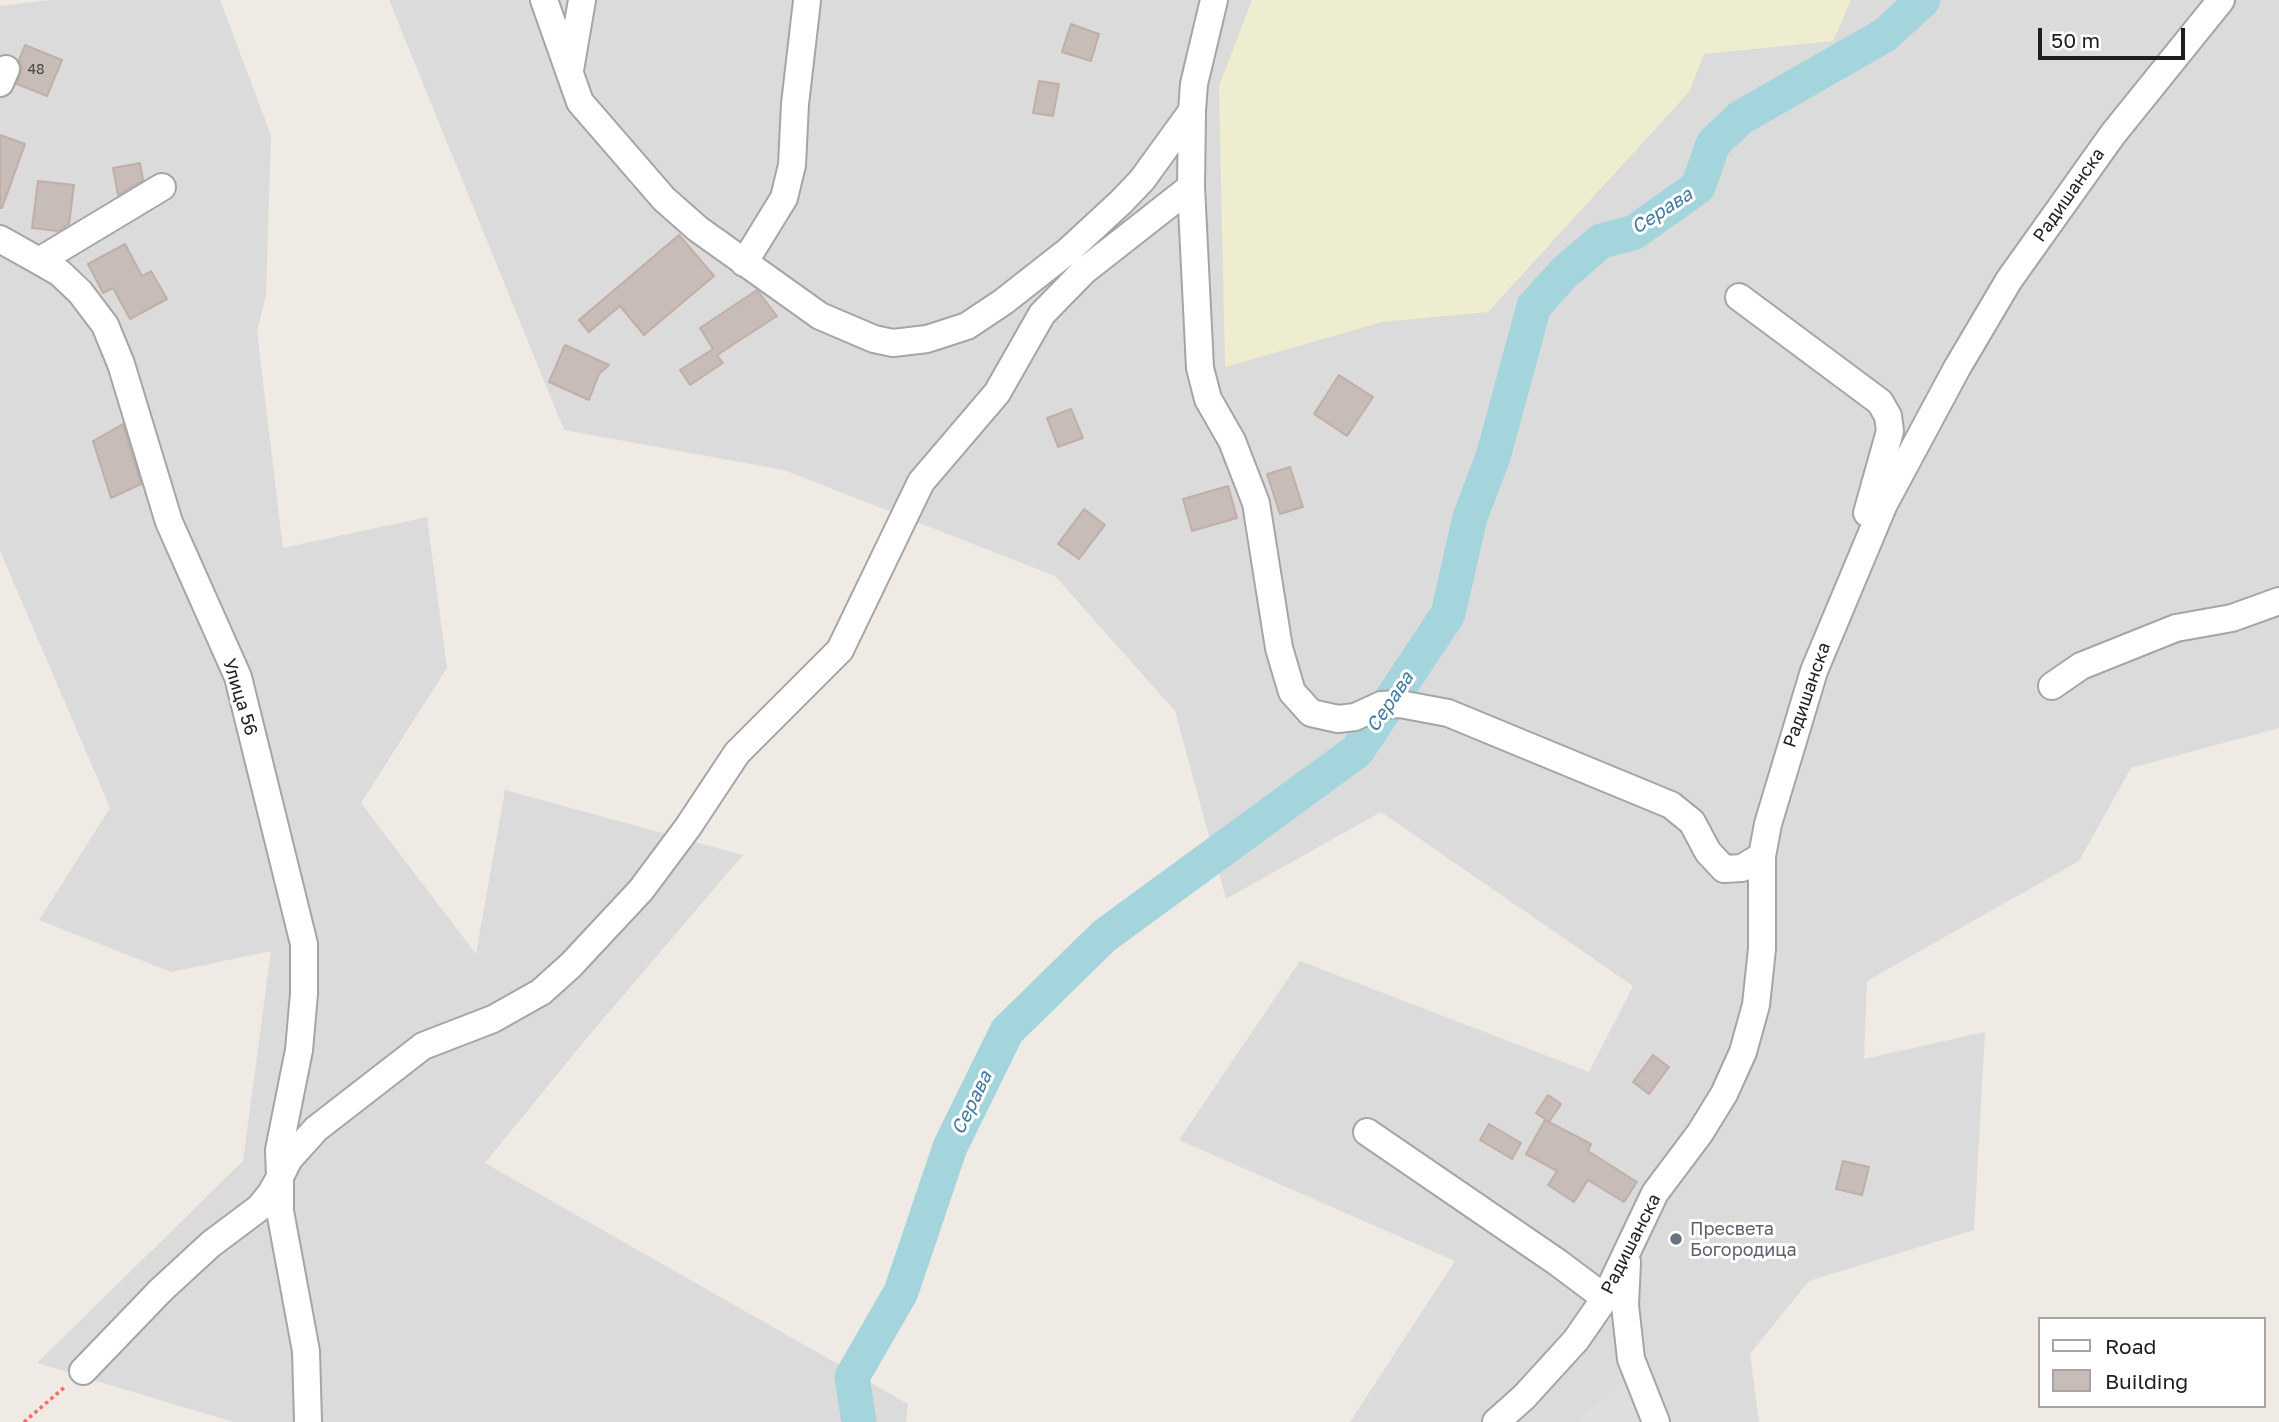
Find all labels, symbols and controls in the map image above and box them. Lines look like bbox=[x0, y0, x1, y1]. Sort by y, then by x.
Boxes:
scale bar bbox=[2041, 14, 2188, 58]
text: 50 m bbox=[2051, 27, 2100, 53]
house number: 48 bbox=[27, 62, 45, 78]
street label: Радишанска bbox=[2029, 144, 2109, 246]
water label: Серава bbox=[1627, 183, 1697, 239]
street label: Радишанска bbox=[1779, 640, 1835, 750]
street label: Улица 56 bbox=[218, 656, 262, 738]
water label: Серава bbox=[1362, 668, 1418, 736]
water label: Серава bbox=[947, 1068, 997, 1138]
street label: Радишанска bbox=[1596, 1190, 1666, 1298]
place label: Пресвета Богородица bbox=[1690, 1218, 1797, 1260]
marker: Пресвета Богородица bbox=[1668, 1231, 1684, 1247]
legend bbox=[2038, 1317, 2265, 1408]
text: Road bbox=[2105, 1333, 2156, 1359]
text: Building bbox=[2105, 1368, 2188, 1394]

